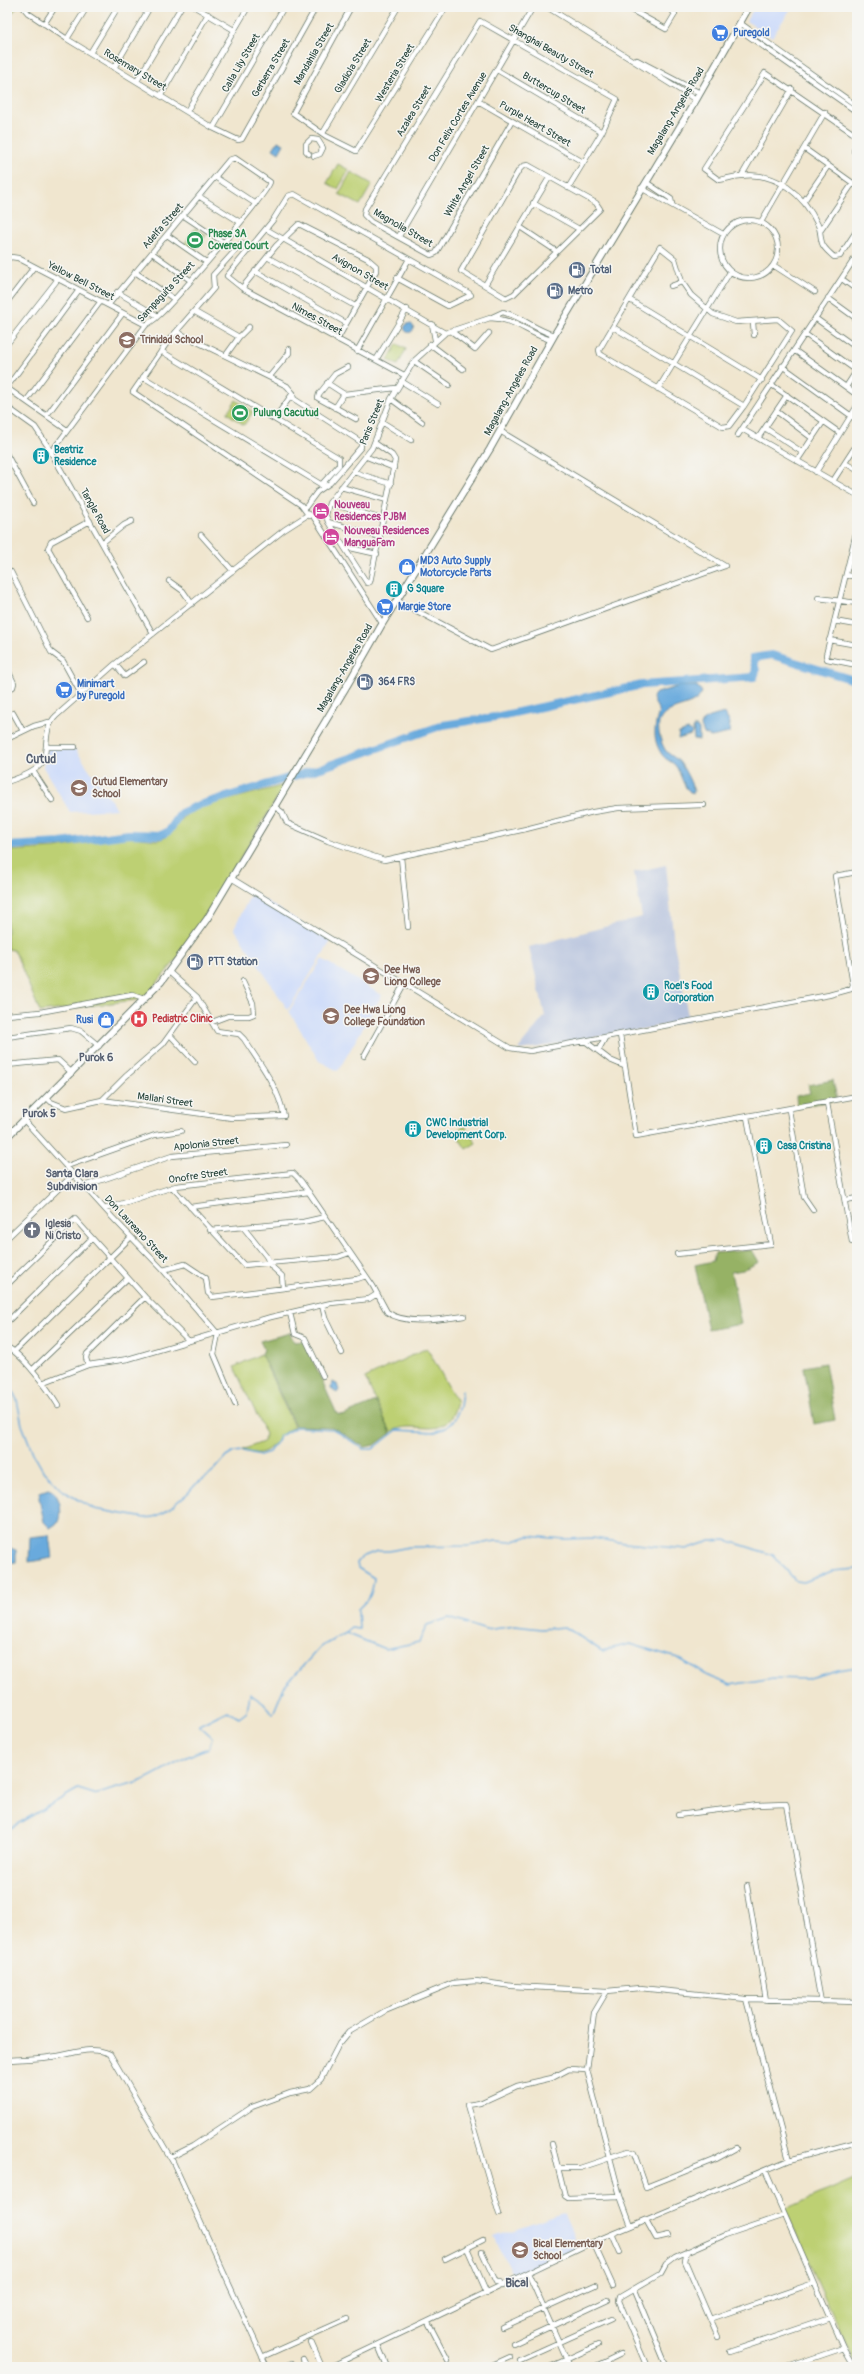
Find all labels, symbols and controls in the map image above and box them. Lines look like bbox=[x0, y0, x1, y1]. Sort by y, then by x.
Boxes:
street label: Mandahlia Street bbox=[291, 20, 337, 87]
street label: Shanghai Beauty Street bbox=[506, 22, 597, 81]
supermarket icon: Puregold bbox=[710, 23, 730, 43]
place label: Puregold bbox=[733, 27, 770, 39]
street label: Calla Lily Street bbox=[219, 31, 263, 94]
street label: Gerberra Street bbox=[249, 36, 293, 100]
street label: Gladiola Street bbox=[332, 36, 375, 96]
street label: Westeria Street bbox=[373, 41, 418, 104]
street label: Rosemary Street bbox=[101, 47, 169, 94]
street label: Magalang-Angeles Road bbox=[645, 65, 707, 157]
street label: Buttercup Street bbox=[520, 69, 589, 117]
street label: Don Felix Cortes Avenue bbox=[426, 70, 490, 164]
street label: Azalea Street bbox=[394, 82, 434, 139]
street label: Purple Heart Street bbox=[497, 99, 574, 150]
street label: White Angel Street bbox=[442, 143, 493, 219]
street label: Adelfa Street bbox=[140, 200, 187, 251]
street label: Magnolia Street bbox=[371, 206, 436, 250]
place label: Phase 3A Covered Court bbox=[208, 228, 269, 252]
sports icon: Phase 3A Covered Court bbox=[185, 230, 205, 250]
street label: Avignon Street bbox=[330, 251, 391, 294]
street label: Sampaguita Street bbox=[135, 258, 198, 325]
street label: Yellow Bell Street bbox=[45, 259, 117, 303]
fuel station icon: Total bbox=[567, 260, 587, 280]
place label: Total bbox=[589, 264, 612, 276]
fuel station icon: Metro bbox=[545, 281, 565, 301]
place label: Metro bbox=[568, 285, 594, 297]
street label: Nimes Street bbox=[290, 300, 345, 338]
school or university icon: Trinidad School bbox=[117, 330, 137, 350]
place label: Trinidad School bbox=[139, 334, 203, 346]
street label: Magalang-Angeles Road bbox=[482, 344, 541, 438]
street label: Paris Street bbox=[357, 396, 387, 447]
sports icon: Pulung Cacutud bbox=[230, 403, 250, 423]
place label: Pulung Cacutud bbox=[253, 407, 319, 419]
place label: Beatriz Residence bbox=[54, 444, 97, 468]
building icon: Beatriz Residence bbox=[31, 446, 51, 466]
street label: Tangle Road bbox=[78, 486, 112, 536]
place label: Nouveau Residences PJBM bbox=[334, 499, 406, 523]
hotel icon: Nouveau Residences PJBM bbox=[311, 501, 331, 521]
place label: Nouveau Residences ManguaFam bbox=[344, 525, 430, 549]
hotel icon: Nouveau Residences ManguaFam bbox=[321, 527, 341, 547]
place label: MD3 Auto Supply Motorcycle Parts bbox=[420, 555, 492, 579]
shop icon: MD3 Auto Supply Motorcycle Parts bbox=[397, 557, 417, 577]
building icon: G Square bbox=[384, 579, 404, 599]
place label: G Square bbox=[407, 583, 445, 595]
supermarket icon: Margie Store bbox=[375, 597, 395, 617]
place label: Margie Store bbox=[398, 601, 452, 613]
street label: Magalang-Angeles Road bbox=[315, 622, 375, 714]
fuel station icon: 364 FRS bbox=[355, 672, 375, 692]
place label: 364 FRS bbox=[378, 676, 415, 688]
place label: Minimart by Puregold bbox=[77, 678, 125, 702]
supermarket icon: Minimart by Puregold bbox=[54, 680, 74, 700]
district label: Cutud bbox=[26, 752, 56, 767]
place label: Cutud Elementary School bbox=[92, 776, 168, 800]
school or university icon: Cutud Elementary School bbox=[69, 778, 89, 798]
fuel station icon: PTT Station bbox=[185, 952, 205, 972]
place label: PTT Station bbox=[208, 956, 258, 968]
place label: Dee Hwa Liong College bbox=[384, 964, 442, 988]
school or university icon: Dee Hwa Liong College bbox=[361, 966, 381, 986]
place label: Roel's Food Corporation bbox=[664, 980, 714, 1004]
building icon: Roel's Food Corporation bbox=[641, 982, 661, 1002]
place label: Dee Hwa Liong College Foundation bbox=[344, 1004, 425, 1028]
school or university icon: Dee Hwa Liong College Foundation bbox=[321, 1006, 341, 1026]
hospital icon: Pediatric Clinic bbox=[129, 1009, 149, 1029]
shop icon: Rusi bbox=[96, 1010, 116, 1030]
place label: Pediatric Clinic bbox=[152, 1013, 213, 1025]
place label: Rusi bbox=[76, 1014, 93, 1026]
district label: Purok 6 bbox=[79, 1051, 114, 1064]
street label: Mallari Street bbox=[136, 1090, 194, 1110]
district label: Purok 5 bbox=[22, 1107, 56, 1120]
place label: CWC Industrial Development Corp. bbox=[426, 1117, 507, 1141]
building icon: CWC Industrial Development Corp. bbox=[403, 1119, 423, 1139]
street label: Apolonia Street bbox=[173, 1135, 240, 1153]
building icon: Casa Cristina bbox=[754, 1136, 774, 1156]
place label: Casa Cristina bbox=[777, 1140, 831, 1152]
street label: Onofre Street bbox=[168, 1166, 229, 1186]
district label: Santa Clara Subdivision bbox=[46, 1167, 98, 1193]
street label: Don Laureano Street bbox=[102, 1193, 171, 1266]
place label: Iglesia Ni Cristo bbox=[45, 1218, 82, 1242]
church icon: Iglesia Ni Cristo bbox=[22, 1220, 42, 1240]
place label: Bical Elementary School bbox=[533, 2238, 604, 2262]
school or university icon: Bical Elementary School bbox=[510, 2240, 530, 2260]
district label: Bical bbox=[505, 2276, 529, 2291]

